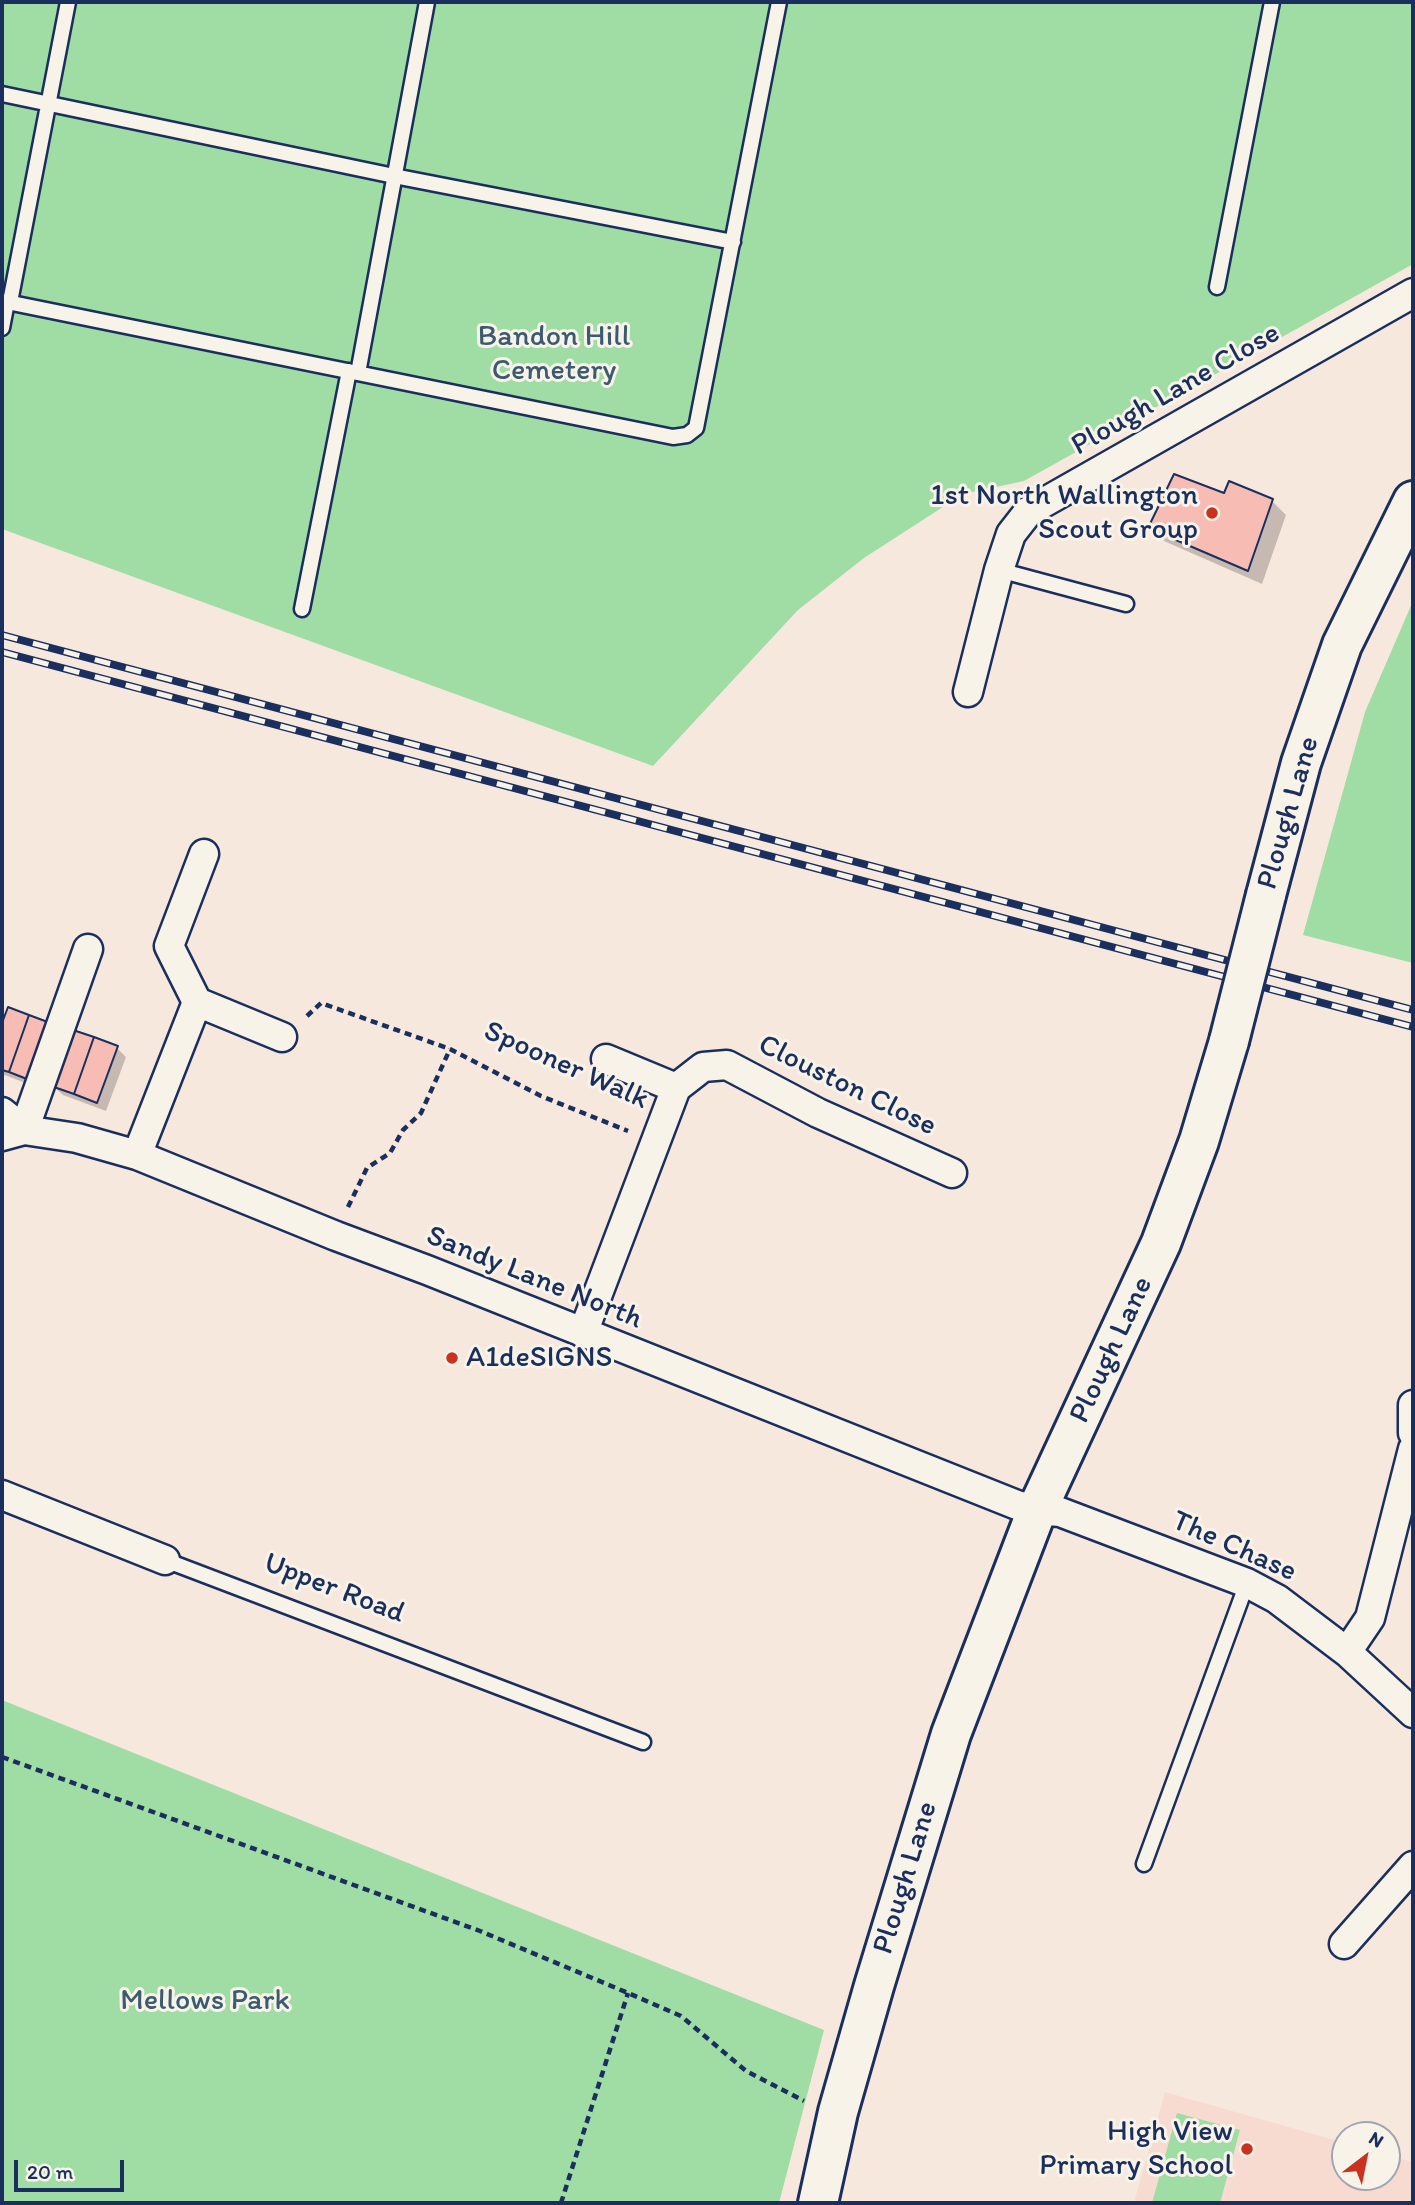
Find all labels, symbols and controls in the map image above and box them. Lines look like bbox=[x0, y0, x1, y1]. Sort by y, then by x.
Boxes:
street label: Plough Lane Close bbox=[1065, 316, 1287, 464]
park label: Bandon Hill Cemetery bbox=[478, 319, 630, 390]
place label: 1st North Wallington Scout Group bbox=[931, 478, 1198, 548]
marker: 1st North Wallington Scout Group bbox=[1204, 505, 1220, 521]
street label: Plough Lane bbox=[1250, 732, 1328, 894]
street label: Spooner Walk bbox=[478, 1014, 654, 1118]
street label: Clouston Close bbox=[752, 1027, 942, 1145]
street label: Sandy Lane North bbox=[421, 1218, 647, 1338]
street label: Plough Lane bbox=[1062, 1271, 1162, 1429]
place label: A1deSIGNS bbox=[466, 1340, 612, 1376]
marker: A1deSIGNS bbox=[444, 1350, 460, 1366]
street label: The Chase bbox=[1166, 1504, 1302, 1590]
street label: Upper Road bbox=[258, 1546, 410, 1632]
street label: Plough Lane bbox=[866, 1798, 946, 1958]
park label: Mellows Park bbox=[120, 1983, 290, 2019]
place label: High View Primary School bbox=[1039, 2114, 1233, 2184]
north arrow bbox=[1331, 2121, 1401, 2191]
text: N bbox=[1365, 2126, 1388, 2153]
marker: High View Primary School bbox=[1239, 2141, 1255, 2157]
scale bar bbox=[18, 2146, 128, 2190]
text: 20 m bbox=[27, 2159, 73, 2184]

